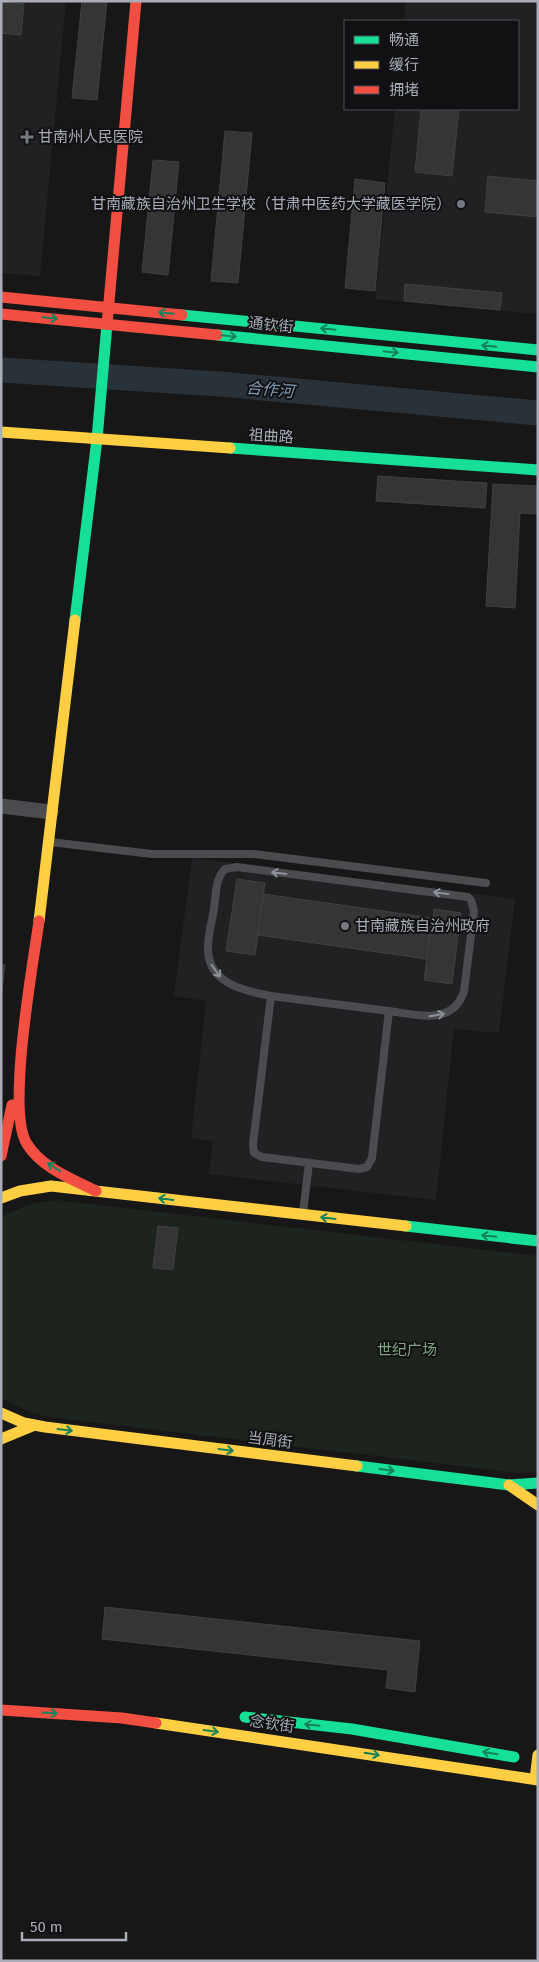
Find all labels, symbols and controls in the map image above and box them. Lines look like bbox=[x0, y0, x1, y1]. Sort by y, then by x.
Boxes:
legend bbox=[344, 20, 519, 110]
text: 畅通 bbox=[389, 31, 419, 49]
text: 缓行 bbox=[389, 56, 419, 74]
text: 拥堵 bbox=[389, 81, 419, 99]
place label: 甘南州人民医院 bbox=[38, 128, 143, 146]
marker: 甘南州人民医院 bbox=[20, 130, 34, 144]
place label: 甘南藏族自治州卫生学校（甘肃中医药大学藏医学院） bbox=[91, 195, 451, 213]
marker: 甘南藏族自治州卫生学校（甘肃中医药大学藏医学院） bbox=[455, 198, 467, 210]
one-way arrow bbox=[158, 308, 174, 318]
one-way arrow bbox=[42, 313, 58, 323]
street label: 通钦街 bbox=[248, 314, 294, 336]
one-way arrow bbox=[320, 325, 336, 334]
one-way arrow bbox=[221, 331, 237, 341]
one-way arrow bbox=[482, 341, 498, 351]
one-way arrow bbox=[382, 347, 398, 357]
water label: 合作河 bbox=[245, 378, 298, 401]
street label: 祖曲路 bbox=[248, 425, 294, 447]
one-way arrow bbox=[272, 868, 288, 878]
one-way arrow bbox=[433, 888, 449, 898]
place label: 甘南藏族自治州政府 bbox=[355, 917, 490, 935]
marker: 甘南藏族自治州政府 bbox=[339, 920, 351, 932]
one-way arrow bbox=[211, 964, 221, 978]
one-way arrow bbox=[429, 1010, 445, 1020]
one-way arrow bbox=[47, 1162, 61, 1172]
one-way arrow bbox=[159, 1194, 175, 1204]
one-way arrow bbox=[320, 1213, 336, 1223]
one-way arrow bbox=[482, 1232, 498, 1241]
park label: 世纪广场 bbox=[377, 1341, 437, 1359]
one-way arrow bbox=[56, 1425, 72, 1435]
street label: 当周街 bbox=[247, 1428, 293, 1452]
one-way arrow bbox=[217, 1445, 233, 1455]
one-way arrow bbox=[379, 1465, 395, 1475]
one-way arrow bbox=[42, 1709, 58, 1718]
street label: 念钦街 bbox=[248, 1712, 296, 1736]
one-way arrow bbox=[304, 1720, 320, 1730]
one-way arrow bbox=[203, 1726, 219, 1736]
one-way arrow bbox=[482, 1748, 498, 1758]
one-way arrow bbox=[364, 1750, 380, 1760]
scale bar bbox=[22, 1910, 126, 1942]
text: 50 m bbox=[30, 1918, 63, 1936]

